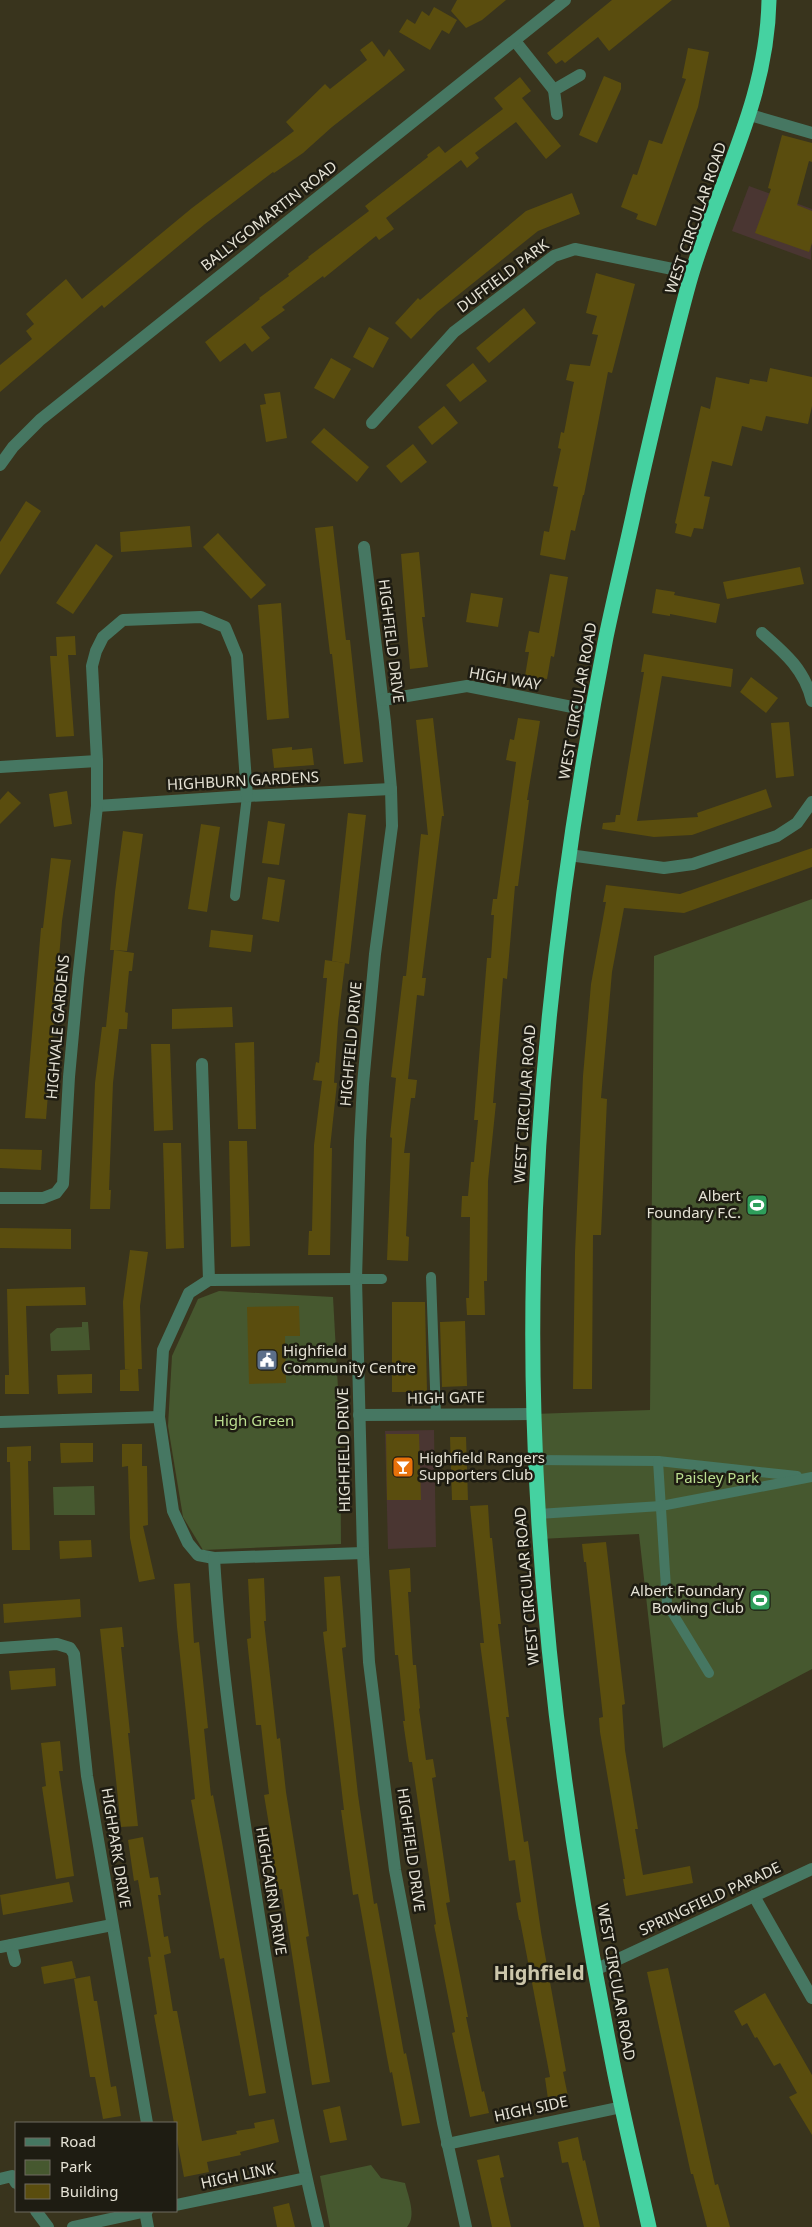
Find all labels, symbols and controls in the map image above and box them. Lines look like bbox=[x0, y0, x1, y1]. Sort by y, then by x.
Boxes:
street label: WEST CIRCULAR ROAD bbox=[660, 139, 730, 296]
street label: BALLYGOMARTIN ROAD bbox=[196, 156, 341, 275]
street label: DUFFIELD PARK bbox=[452, 234, 553, 316]
street label: HIGHFIELD DRIVE bbox=[374, 578, 410, 704]
street label: WEST CIRCULAR ROAD bbox=[553, 621, 601, 781]
street label: HIGH WAY bbox=[468, 662, 543, 694]
street label: HIGHBURN GARDENS bbox=[166, 766, 320, 794]
street label: HIGHVALE GARDENS bbox=[41, 954, 73, 1100]
street label: HIGHFIELD DRIVE bbox=[335, 981, 365, 1107]
street label: WEST CIRCULAR ROAD bbox=[508, 1024, 540, 1184]
place label: Albert Foundary F.C. bbox=[647, 1185, 742, 1222]
sports icon: Albert Foundary F.C. bbox=[745, 1193, 769, 1217]
place label: Highfield Community Centre bbox=[283, 1340, 416, 1377]
public building icon: Highfield Community Centre bbox=[255, 1348, 279, 1372]
street label: HIGH GATE bbox=[407, 1386, 485, 1408]
street label: HIGHFIELD DRIVE bbox=[332, 1387, 354, 1513]
park label: High Green bbox=[214, 1410, 294, 1430]
place label: Highfield Rangers Supporters Club bbox=[419, 1447, 545, 1484]
bar icon: Highfield Rangers Supporters Club bbox=[391, 1455, 415, 1479]
park label: Paisley Park bbox=[675, 1467, 759, 1487]
street label: WEST CIRCULAR ROAD bbox=[509, 1506, 543, 1666]
place label: Albert Foundary Bowling Club bbox=[630, 1580, 744, 1617]
sports icon: Albert Foundary Bowling Club bbox=[748, 1588, 772, 1612]
street label: HIGHPARK DRIVE bbox=[98, 1786, 136, 1909]
street label: HIGHFIELD DRIVE bbox=[393, 1787, 431, 1913]
street label: HIGHCAIRN DRIVE bbox=[252, 1825, 292, 1956]
street label: SPRINGFIELD PARADE bbox=[636, 1856, 784, 1940]
street label: WEST CIRCULAR ROAD bbox=[593, 1902, 641, 2062]
district label: Highfield bbox=[493, 1959, 585, 1986]
street label: HIGH SIDE bbox=[492, 2090, 569, 2126]
legend bbox=[15, 2122, 178, 2212]
text: Road bbox=[60, 2131, 96, 2151]
text: Park bbox=[60, 2156, 92, 2176]
street label: HIGH LINK bbox=[199, 2157, 278, 2193]
text: Building bbox=[60, 2181, 118, 2201]

